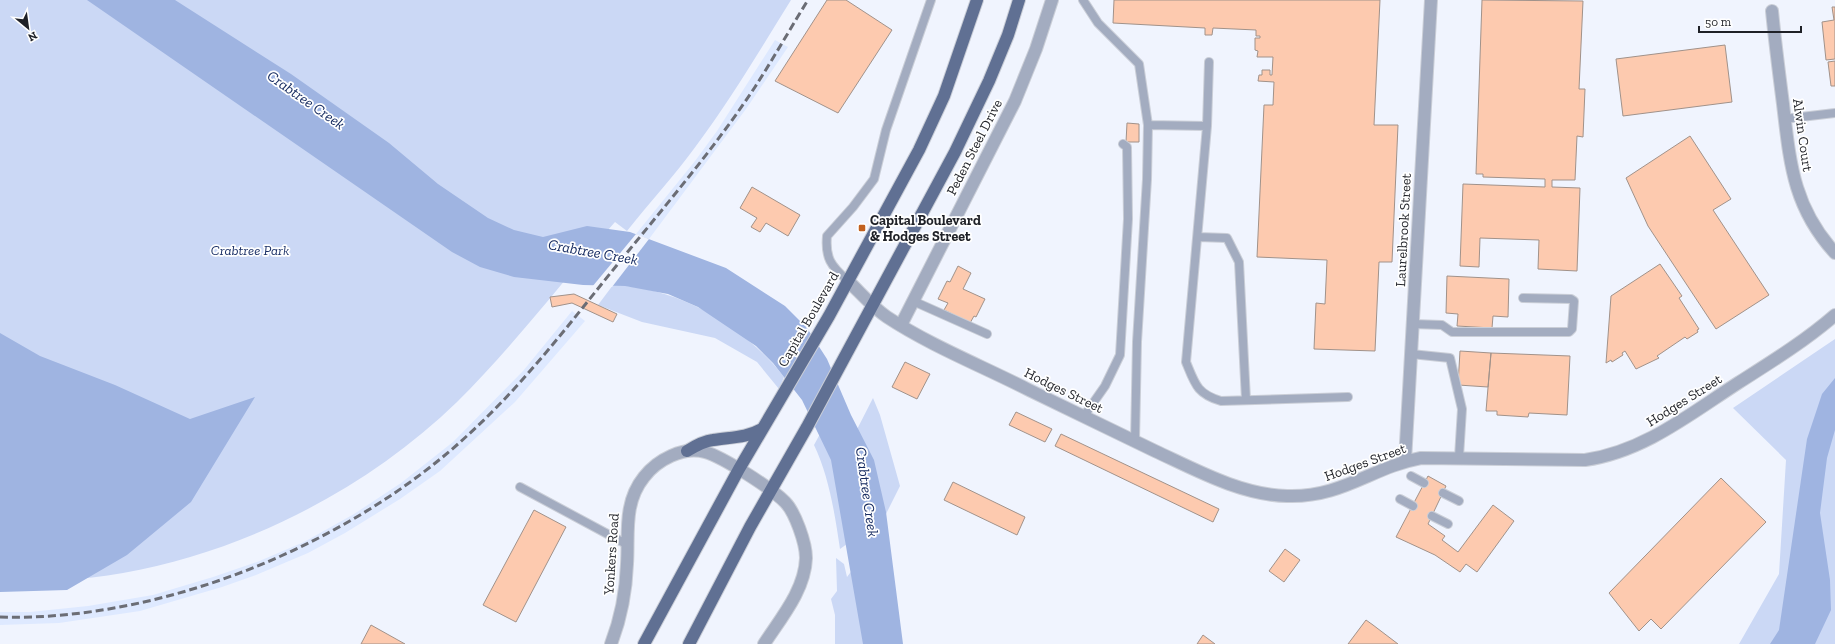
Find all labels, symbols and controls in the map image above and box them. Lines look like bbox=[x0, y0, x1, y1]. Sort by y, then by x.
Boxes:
north arrow bbox=[8, 8, 48, 48]
scale bar bbox=[1699, 8, 1801, 34]
text: 50 m bbox=[1705, 15, 1732, 29]
text: N bbox=[25, 29, 39, 44]
water label: Crabtree Creek bbox=[264, 67, 349, 134]
street label: Peden Steel Drive bbox=[943, 96, 1006, 198]
street label: Alwin Court bbox=[1789, 97, 1816, 174]
street label: Laurelbrook Street bbox=[1392, 172, 1415, 287]
place label: Capital Boulevard & Hodges Street bbox=[870, 212, 981, 245]
marker: Capital Boulevard & Hodges Street bbox=[857, 223, 867, 233]
water label: Crabtree Creek bbox=[547, 235, 639, 269]
park label: Crabtree Park bbox=[211, 242, 289, 259]
street label: Capital Boulevard bbox=[774, 268, 843, 370]
street label: Hodges Street bbox=[1022, 364, 1107, 417]
street label: Hodges Street bbox=[1643, 370, 1726, 430]
street label: Hodges Street bbox=[1322, 440, 1409, 485]
water label: Crabtree Creek bbox=[852, 446, 882, 538]
street label: Yonkers Road bbox=[600, 512, 623, 596]

